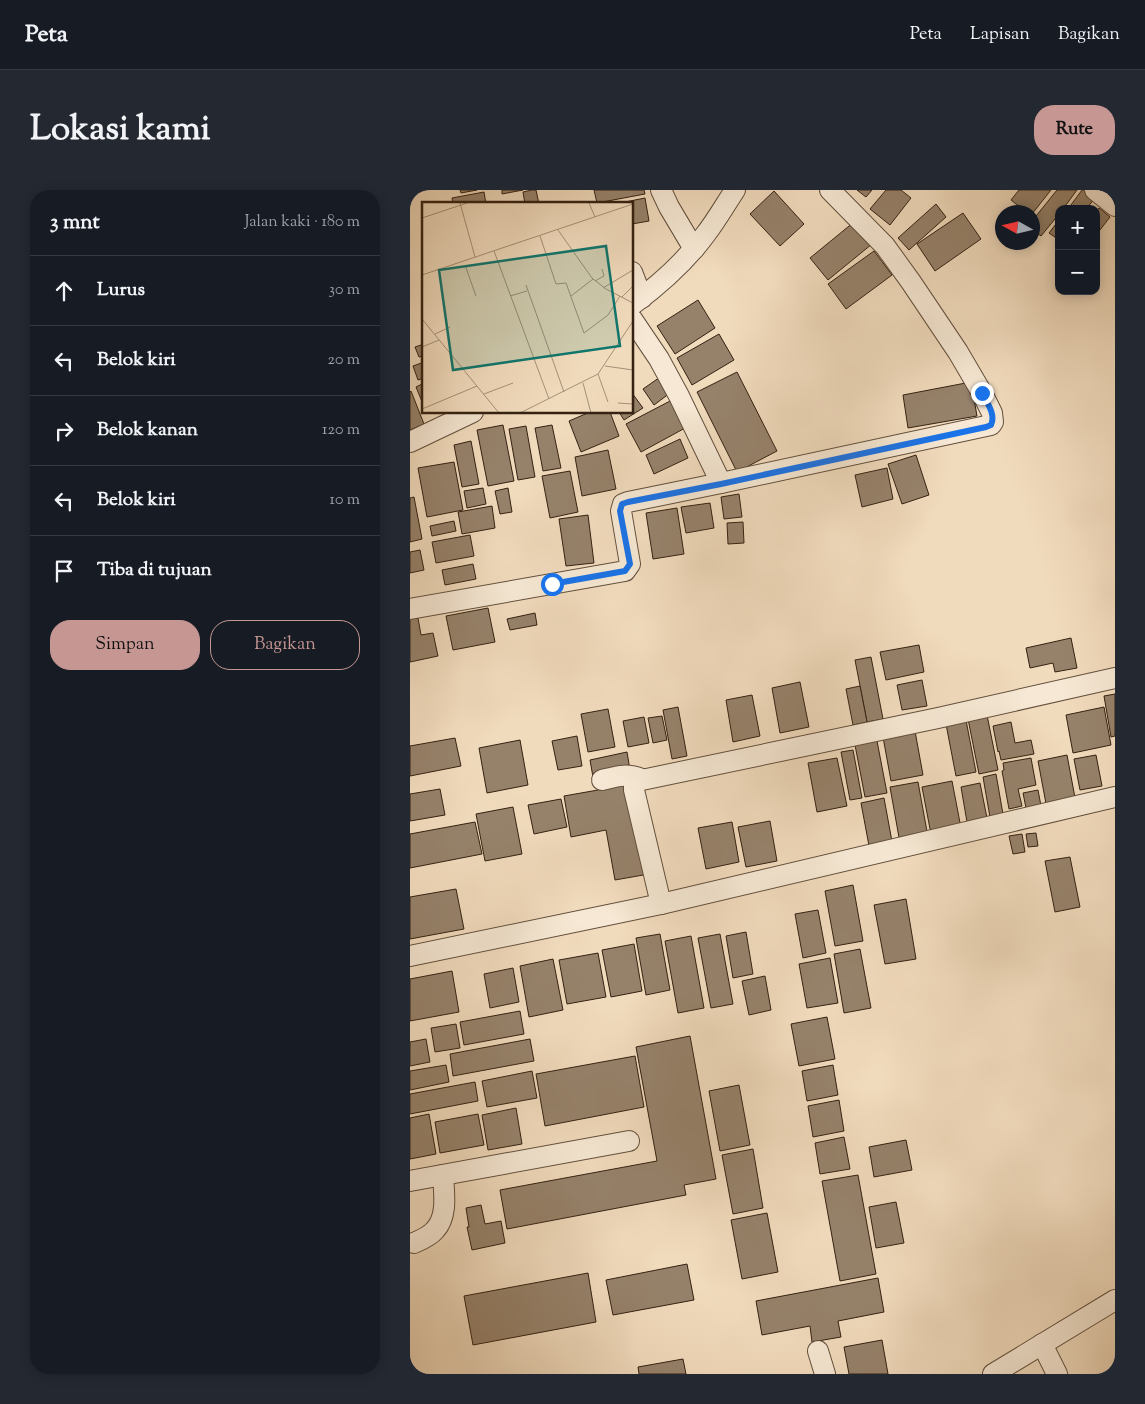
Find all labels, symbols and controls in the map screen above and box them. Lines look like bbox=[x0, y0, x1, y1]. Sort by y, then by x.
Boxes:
text: Peta bbox=[25, 18, 68, 52]
text: Peta bbox=[910, 22, 942, 48]
text: Lapisan bbox=[970, 22, 1030, 48]
text: Bagikan bbox=[1058, 22, 1120, 48]
text: Lokasi kami bbox=[30, 105, 211, 156]
button: Rute bbox=[1034, 105, 1115, 155]
inset map bbox=[422, 202, 634, 414]
north arrow bbox=[995, 205, 1040, 250]
map controls bbox=[1055, 205, 1100, 295]
button: + bbox=[1055, 205, 1100, 250]
text: 3 mnt bbox=[50, 208, 100, 238]
text: Jalan kaki · 180 m bbox=[245, 211, 360, 234]
button: − bbox=[1055, 250, 1100, 295]
icon: ahead bbox=[50, 277, 78, 305]
text: Lurus bbox=[97, 277, 145, 304]
text: 30 m bbox=[329, 279, 360, 302]
icon: left bbox=[50, 347, 78, 375]
text: Belok kiri bbox=[97, 347, 176, 374]
text: 20 m bbox=[327, 349, 360, 372]
route end bbox=[971, 382, 994, 405]
icon: right bbox=[50, 417, 78, 445]
text: Belok kanan bbox=[97, 417, 198, 444]
text: 120 m bbox=[322, 419, 360, 442]
icon: left bbox=[50, 487, 78, 515]
text: Belok kiri bbox=[97, 487, 176, 514]
text: 10 m bbox=[330, 489, 360, 512]
icon: arrive bbox=[50, 557, 78, 585]
text: Tiba di tujuan bbox=[97, 557, 212, 584]
route start bbox=[541, 573, 564, 596]
button: Simpan bbox=[50, 620, 200, 670]
button: Bagikan bbox=[210, 620, 360, 670]

